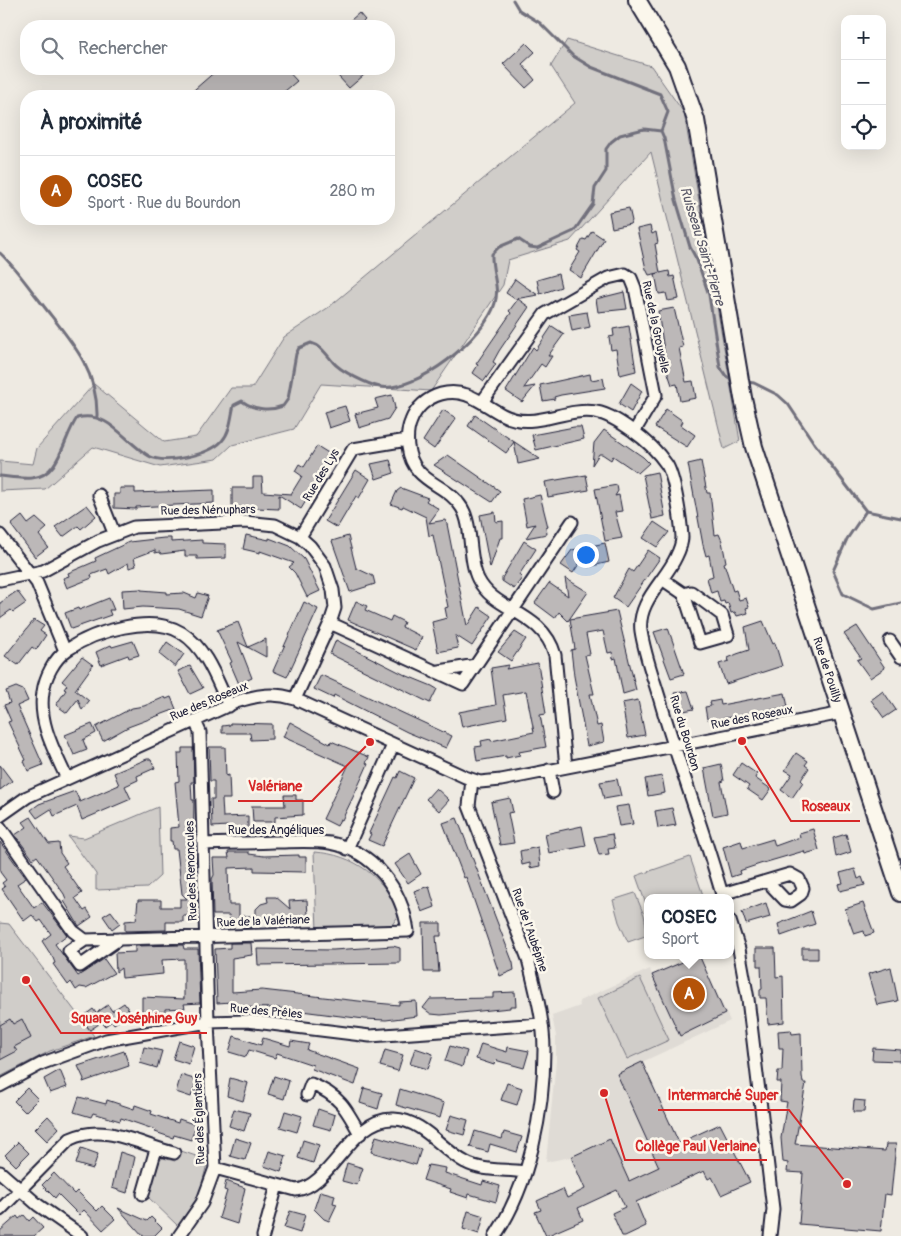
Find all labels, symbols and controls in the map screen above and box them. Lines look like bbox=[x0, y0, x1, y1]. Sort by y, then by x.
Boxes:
map controls bbox=[841, 15, 886, 150]
button: + bbox=[841, 15, 886, 60]
search box bbox=[20, 20, 395, 75]
icon: search bbox=[38, 34, 66, 62]
text: Rechercher bbox=[78, 36, 168, 60]
button: − bbox=[841, 60, 886, 105]
button: locate bbox=[841, 105, 886, 150]
text: À proximité bbox=[40, 109, 143, 136]
text: COSEC bbox=[87, 169, 143, 193]
text: A bbox=[51, 181, 61, 201]
text: 280 m bbox=[329, 181, 375, 201]
water label: Ruisseau Saint-Pierre bbox=[676, 185, 729, 310]
text: Sport · Rue du Bourdon bbox=[87, 193, 241, 213]
street label: Rue de la Grouyelle bbox=[638, 280, 673, 375]
street label: Rue des Lys bbox=[300, 446, 343, 504]
street label: Rue des Nénuphars bbox=[160, 502, 256, 519]
your location bbox=[573, 542, 599, 568]
street label: Rue de Pouilly bbox=[809, 635, 845, 705]
street label: Rue des Roseaux bbox=[168, 678, 251, 725]
street label: Rue du Bourdon bbox=[666, 694, 703, 773]
street label: Rue des Roseaux bbox=[710, 702, 794, 733]
callout: Valériane bbox=[238, 772, 312, 801]
text: Valériane bbox=[248, 778, 303, 795]
callout: Roseaux bbox=[791, 792, 860, 821]
text: Roseaux bbox=[801, 798, 851, 815]
street label: Rue des Renoncules bbox=[182, 820, 201, 921]
street label: Rue des Angéliques bbox=[228, 823, 325, 838]
street label: Rue de l'Aubépine bbox=[508, 886, 551, 974]
popup bbox=[644, 894, 734, 959]
text: COSEC bbox=[661, 905, 717, 929]
street label: Rue de la Valériane bbox=[216, 912, 310, 931]
text: Sport bbox=[661, 929, 699, 949]
pin: A bbox=[673, 975, 705, 1013]
street label: Rue des Prêles bbox=[229, 1001, 303, 1022]
callout: Square Joséphine Guy bbox=[61, 1004, 207, 1033]
text: Square Joséphine Guy bbox=[71, 1010, 197, 1027]
street label: Rue des Églantiers bbox=[189, 1072, 209, 1165]
callout: Intermarché Super bbox=[658, 1081, 789, 1110]
text: Intermarché Super bbox=[667, 1087, 780, 1104]
callout: Collège Paul Verlaine bbox=[625, 1131, 767, 1160]
text: Collège Paul Verlaine bbox=[635, 1138, 758, 1155]

